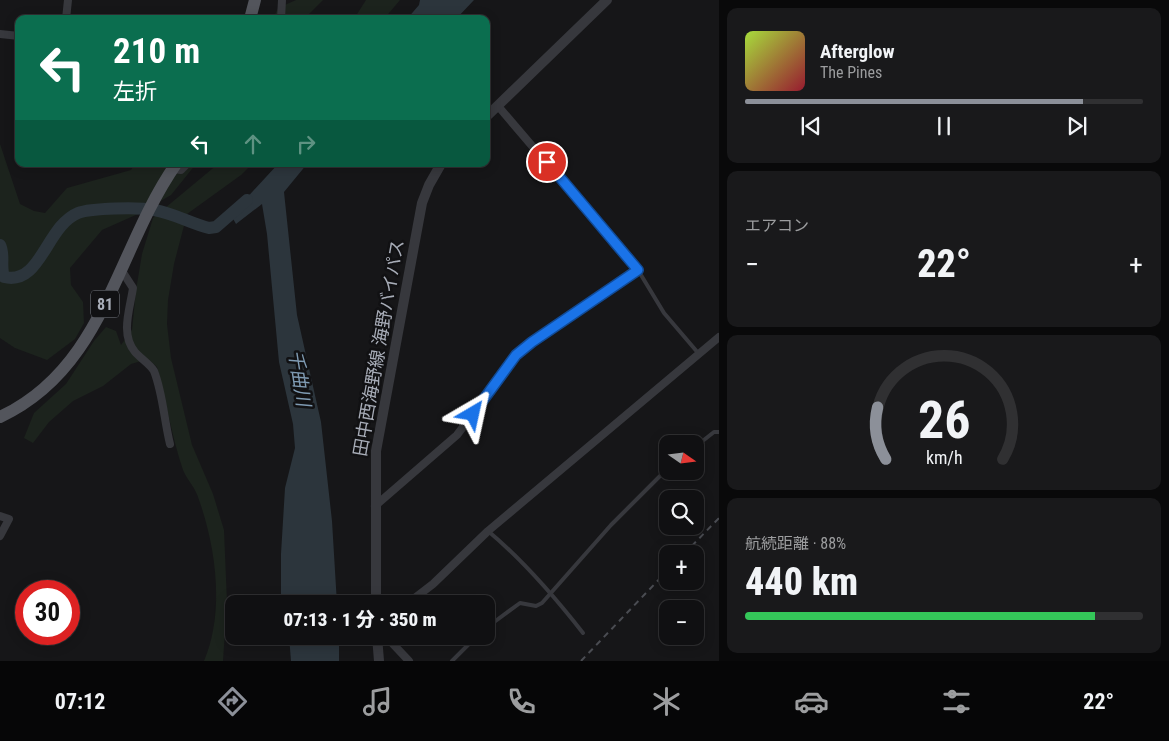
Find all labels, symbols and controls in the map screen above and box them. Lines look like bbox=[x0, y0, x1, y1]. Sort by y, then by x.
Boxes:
text: 210 m bbox=[113, 31, 200, 72]
icon: left bbox=[30, 35, 95, 100]
text: Afterglow bbox=[820, 40, 894, 63]
text: The Pines bbox=[820, 63, 882, 82]
text: 左折 bbox=[113, 79, 157, 104]
icon: previous bbox=[797, 112, 825, 140]
icon: pause bbox=[930, 112, 958, 140]
icon: next bbox=[1063, 112, 1091, 140]
icon: left bbox=[186, 130, 214, 158]
icon: ahead bbox=[239, 130, 267, 158]
icon: right bbox=[292, 130, 320, 158]
pin bbox=[526, 141, 568, 183]
icon: arrive bbox=[533, 148, 561, 176]
text: エアコン bbox=[745, 216, 809, 235]
street label: 田中西海野線 海野バイパス bbox=[349, 238, 408, 458]
text: 22° bbox=[917, 242, 971, 286]
text: − bbox=[745, 248, 759, 281]
text: + bbox=[1129, 248, 1143, 281]
road number: 81 bbox=[91, 290, 119, 318]
water label: 千曲川 bbox=[284, 348, 316, 410]
position arrow bbox=[446, 387, 498, 439]
text: 26 bbox=[918, 390, 970, 451]
north arrow bbox=[659, 435, 704, 480]
map controls bbox=[659, 435, 704, 645]
text: km/h bbox=[926, 447, 962, 468]
button: search bbox=[659, 490, 704, 535]
text: 航続距離 · 88% bbox=[745, 534, 846, 553]
button: + bbox=[659, 545, 704, 590]
text: 440 km bbox=[745, 560, 858, 604]
speed limit sign: 30 bbox=[15, 580, 80, 645]
button: − bbox=[659, 600, 704, 645]
text: 07:13 · 1 分 · 350 m bbox=[283, 608, 437, 631]
icon: directions bbox=[215, 684, 250, 719]
icon: music bbox=[360, 684, 395, 719]
icon: phone bbox=[504, 684, 539, 719]
icon: climate bbox=[649, 684, 684, 719]
icon: car bbox=[794, 684, 829, 719]
icon: filters bbox=[939, 684, 974, 719]
text: 07:12 bbox=[55, 689, 105, 714]
text: 22° bbox=[1083, 689, 1114, 714]

